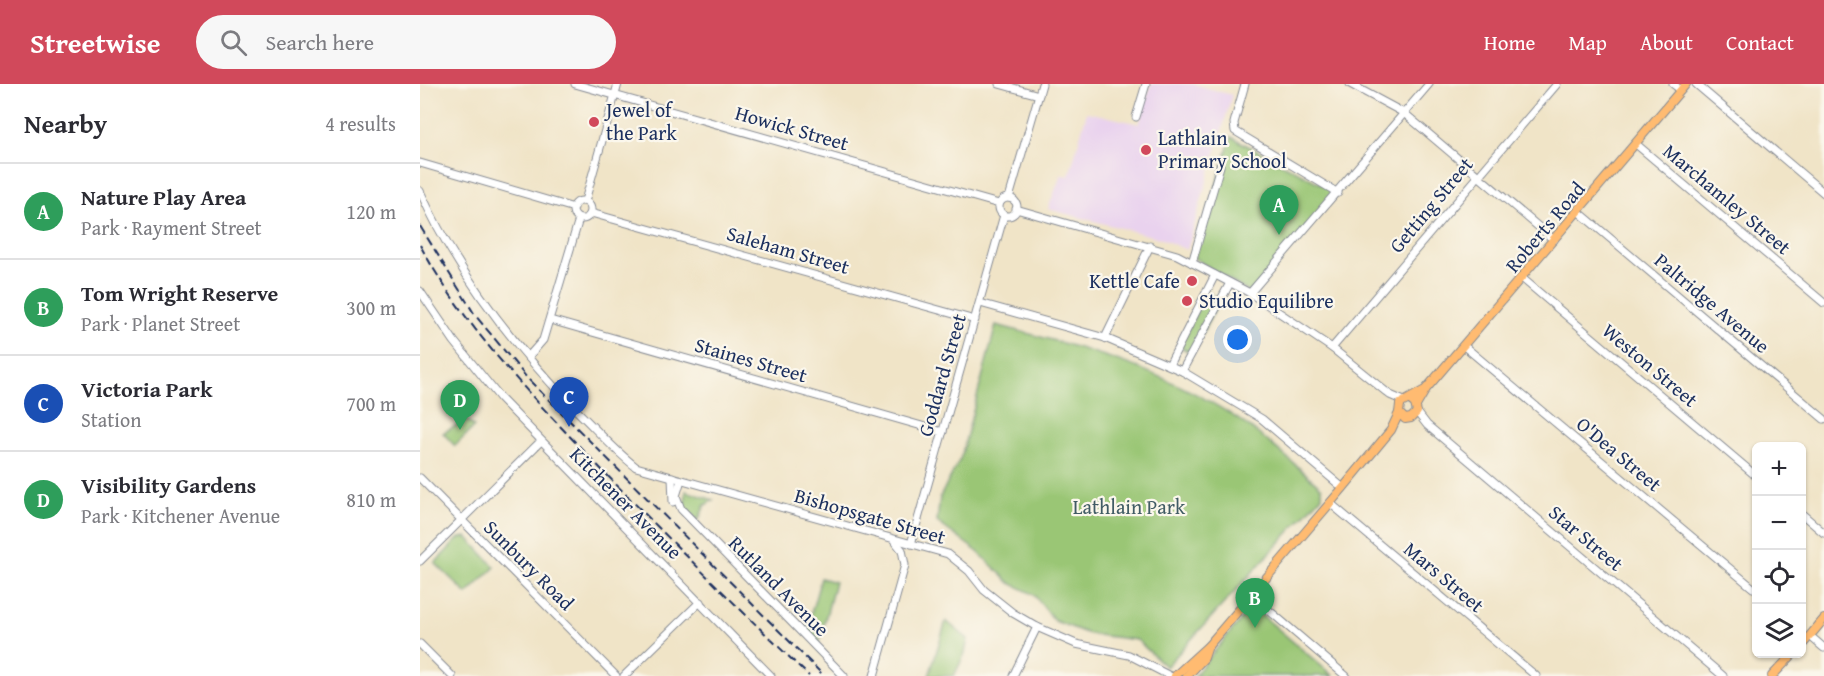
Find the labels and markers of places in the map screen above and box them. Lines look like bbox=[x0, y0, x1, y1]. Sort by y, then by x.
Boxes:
place label: Jewel of the Park bbox=[603, 95, 678, 147]
marker: Jewel of the Park bbox=[587, 115, 601, 129]
place label: Lathlain Primary School bbox=[1158, 123, 1287, 175]
marker: Lathlain Primary School bbox=[1139, 143, 1153, 157]
pin: A bbox=[1260, 186, 1298, 235]
place label: Kettle Cafe bbox=[1089, 266, 1180, 295]
marker: Kettle Cafe bbox=[1185, 274, 1199, 288]
place label: Studio Equilibre bbox=[1199, 286, 1334, 315]
marker: Studio Equilibre bbox=[1180, 294, 1194, 308]
pin: C bbox=[550, 378, 588, 427]
pin: D bbox=[440, 380, 480, 430]
pin: B bbox=[1236, 578, 1274, 628]

